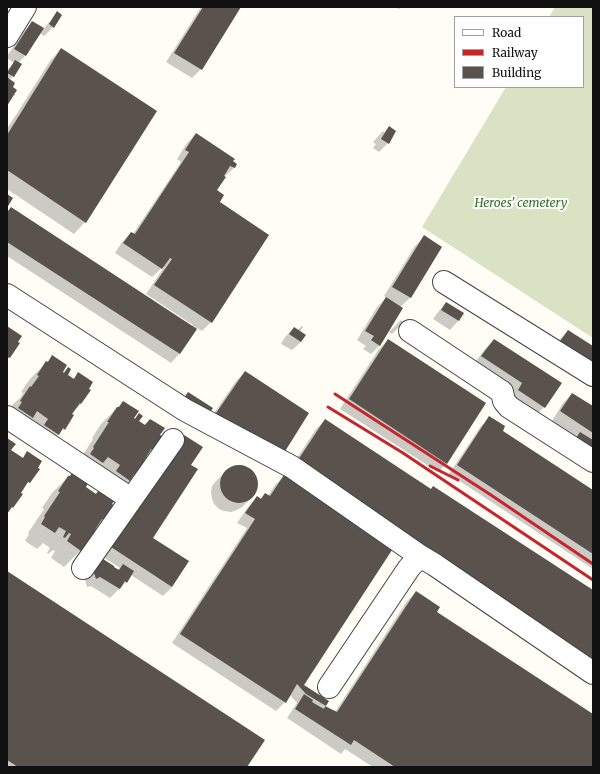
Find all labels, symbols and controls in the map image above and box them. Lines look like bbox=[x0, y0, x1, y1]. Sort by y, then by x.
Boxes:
legend bbox=[454, 16, 584, 88]
text: Road bbox=[492, 25, 521, 40]
text: Railway bbox=[492, 45, 538, 60]
text: Building bbox=[492, 65, 541, 80]
park label: Heroes' cemetery bbox=[475, 197, 567, 211]

